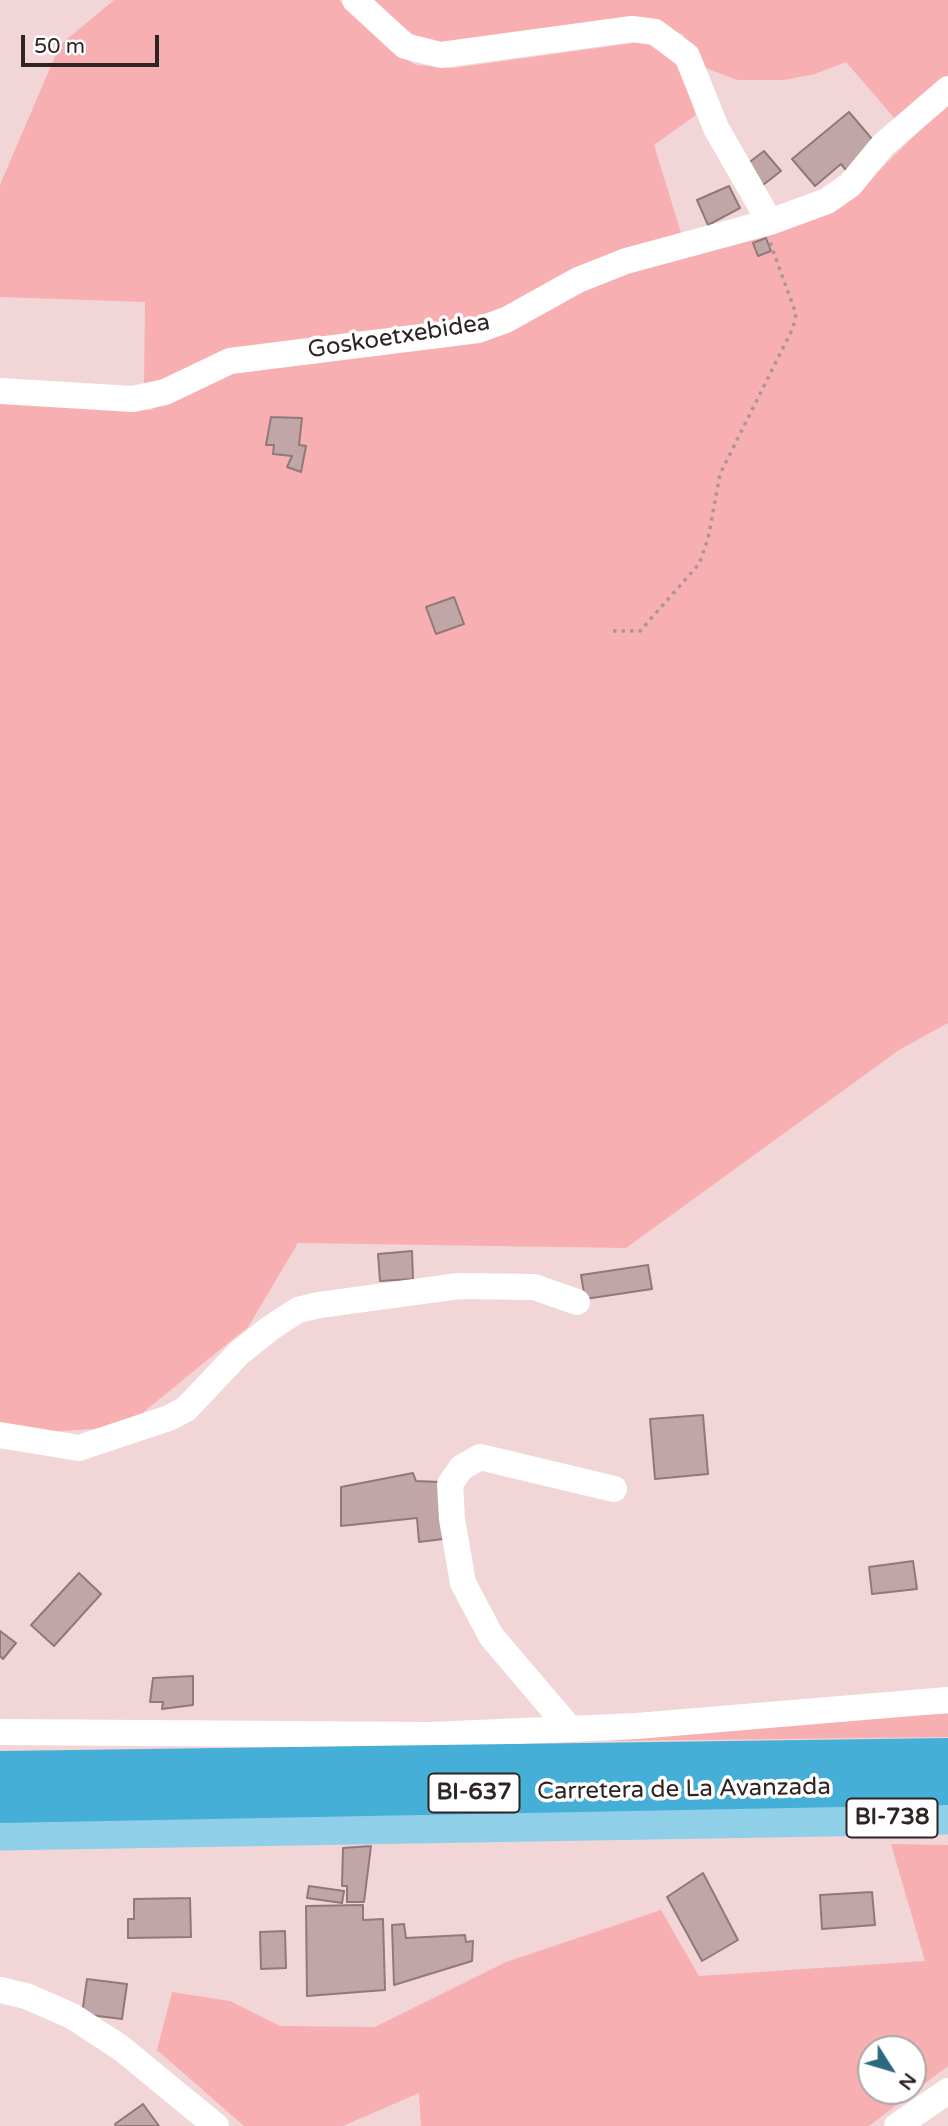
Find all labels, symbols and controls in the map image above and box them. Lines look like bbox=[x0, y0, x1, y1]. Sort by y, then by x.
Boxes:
scale bar bbox=[24, 21, 163, 65]
text: 50 m bbox=[34, 34, 85, 59]
street label: Goskoetxebidea bbox=[306, 308, 492, 366]
street label: Carretera de La Avanzada bbox=[537, 1773, 831, 1807]
road number: BI-637 bbox=[428, 1774, 520, 1812]
road number: BI-738 bbox=[846, 1798, 938, 1838]
north arrow bbox=[857, 2035, 927, 2105]
text: N bbox=[894, 2069, 921, 2094]

